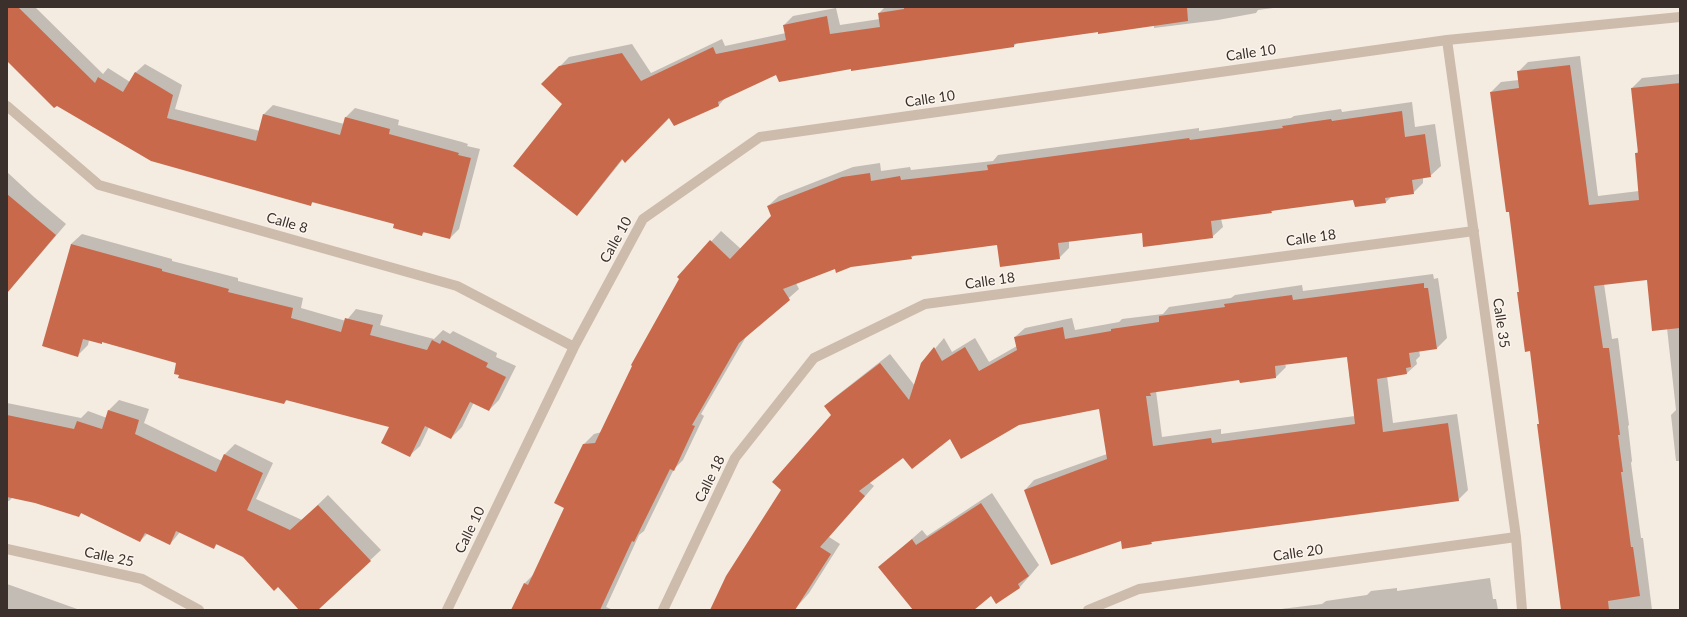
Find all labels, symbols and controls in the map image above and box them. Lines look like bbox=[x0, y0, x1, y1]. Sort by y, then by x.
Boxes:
street label: Calle 10 bbox=[1225, 41, 1277, 65]
street label: Calle 10 bbox=[904, 87, 956, 111]
street label: Calle 8 bbox=[264, 209, 310, 237]
street label: Calle 10 bbox=[597, 214, 635, 266]
street label: Calle 18 bbox=[1285, 226, 1337, 250]
street label: Calle 18 bbox=[964, 269, 1016, 293]
street label: Calle 35 bbox=[1489, 297, 1513, 349]
street label: Calle 18 bbox=[691, 453, 729, 505]
street label: Calle 10 bbox=[451, 504, 489, 556]
street label: Calle 20 bbox=[1272, 541, 1324, 565]
street label: Calle 25 bbox=[83, 544, 135, 570]

